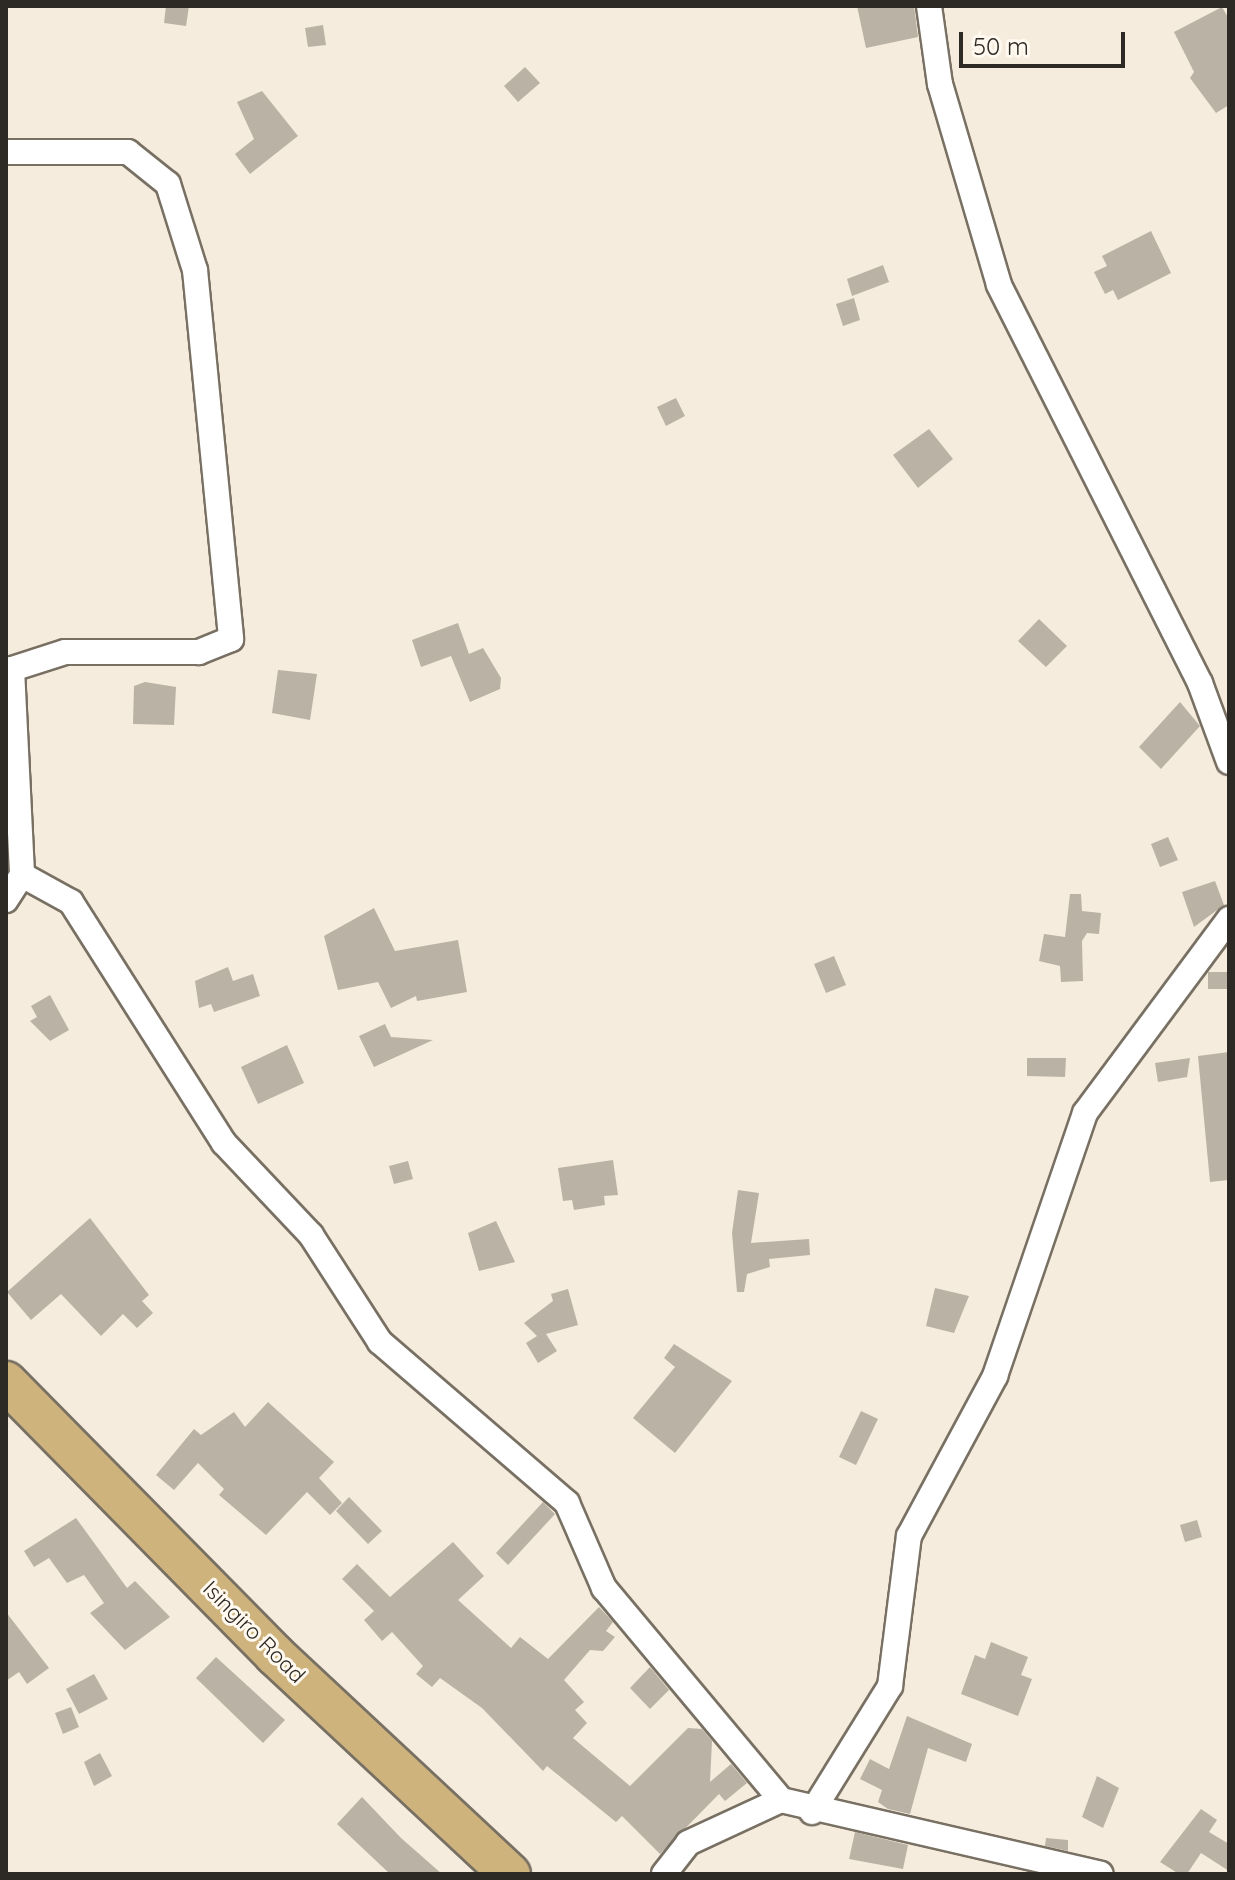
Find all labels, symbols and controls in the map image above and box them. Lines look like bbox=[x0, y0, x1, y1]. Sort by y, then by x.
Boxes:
scale bar bbox=[963, 16, 1129, 66]
text: 50 m bbox=[973, 31, 1029, 61]
street label: Isingiro Road bbox=[197, 1575, 311, 1689]

